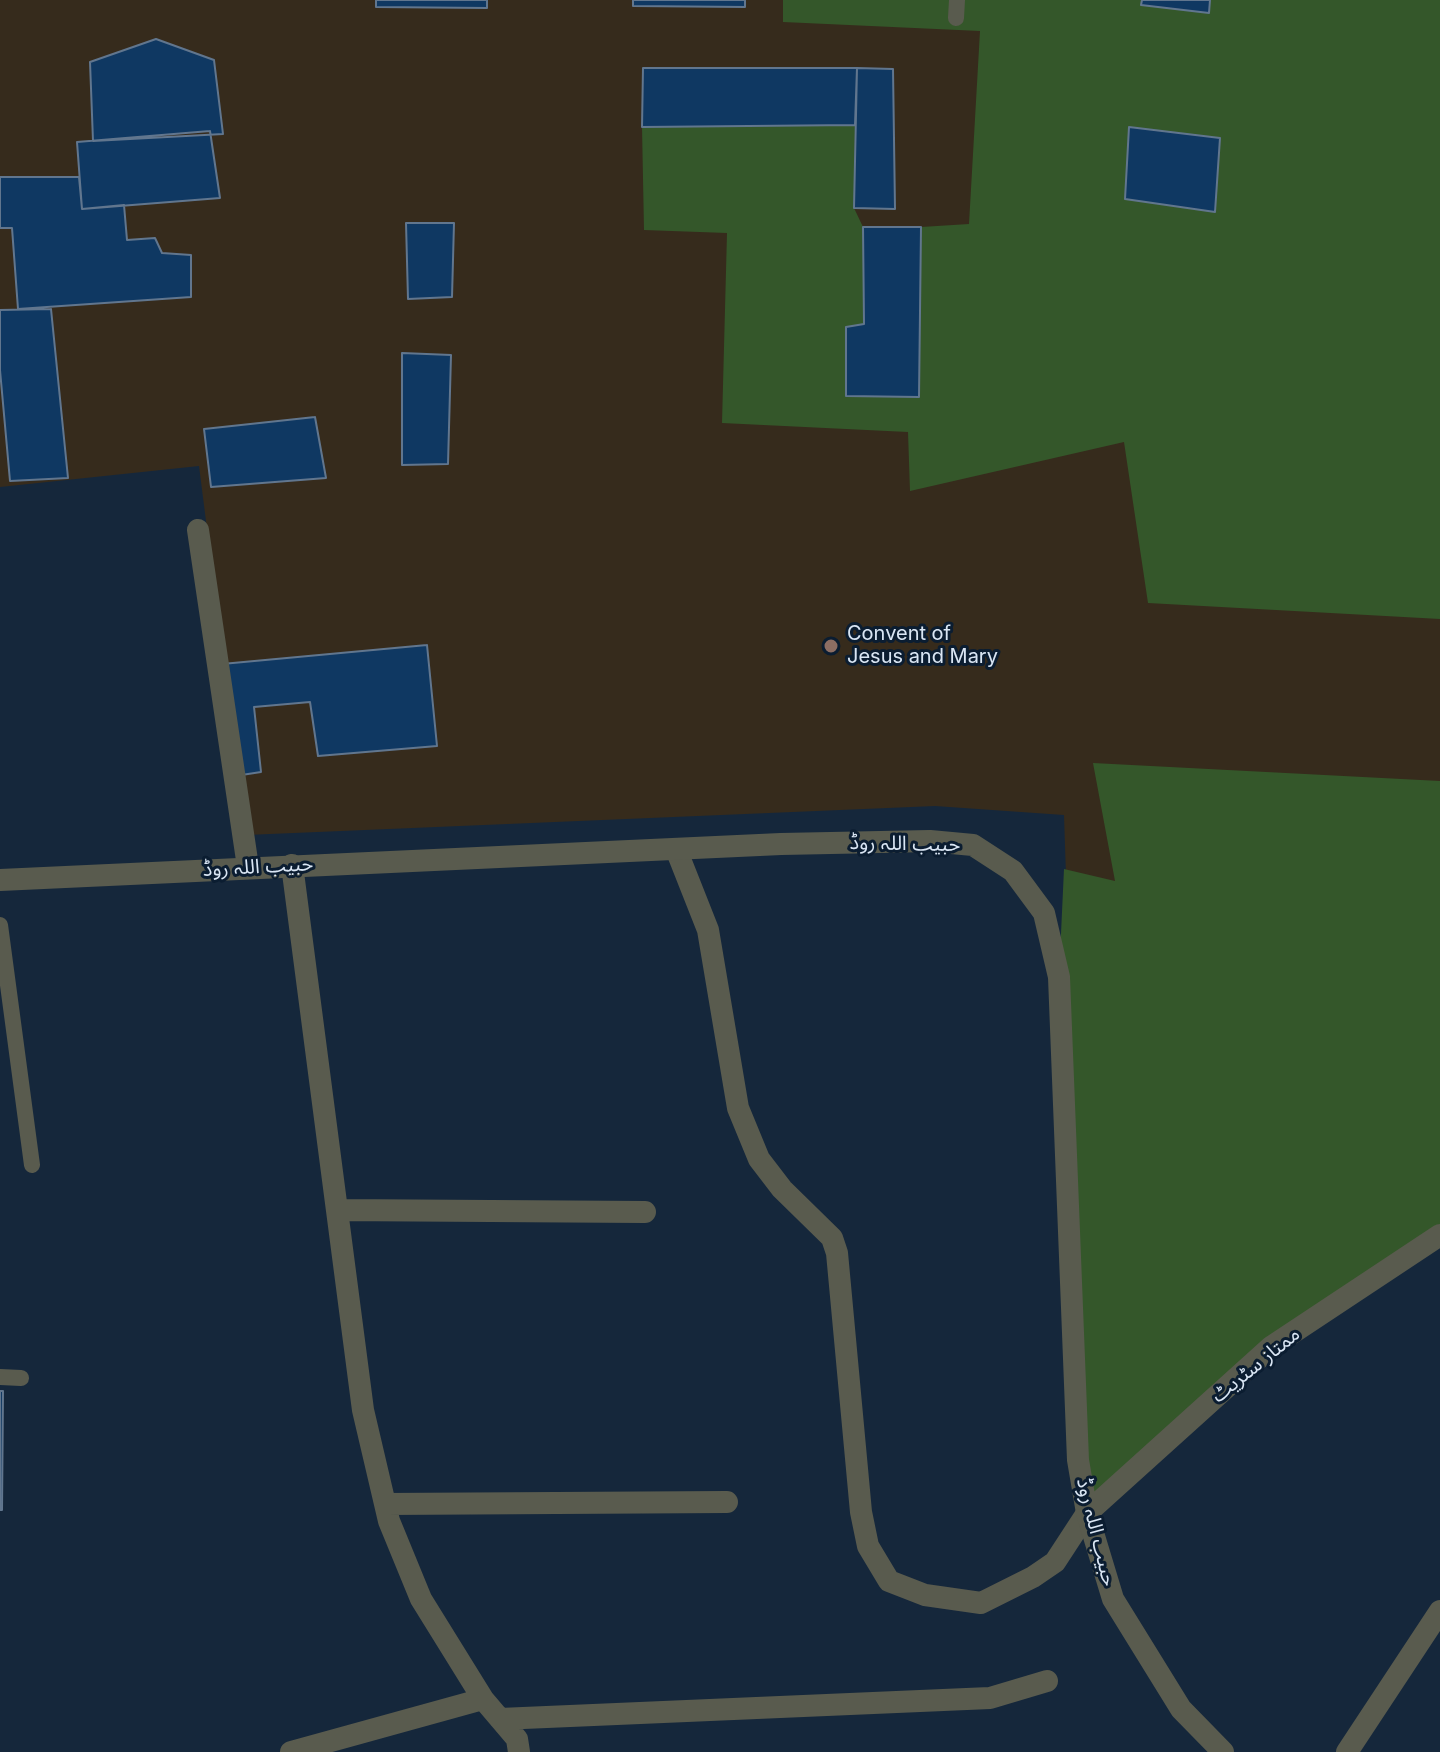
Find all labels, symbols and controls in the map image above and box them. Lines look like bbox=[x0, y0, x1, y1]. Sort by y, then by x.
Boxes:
place label: Convent of Jesus and Mary bbox=[847, 622, 998, 669]
marker: Convent of Jesus and Mary bbox=[822, 637, 840, 655]
street label: حبیب اللہ روڈ bbox=[850, 831, 960, 857]
street label: حبیب اللہ روڈ bbox=[202, 852, 314, 882]
street label: ممتاز سٹریٹ bbox=[1207, 1322, 1305, 1408]
street label: حبیب اللہ روڈ bbox=[1071, 1475, 1121, 1589]

